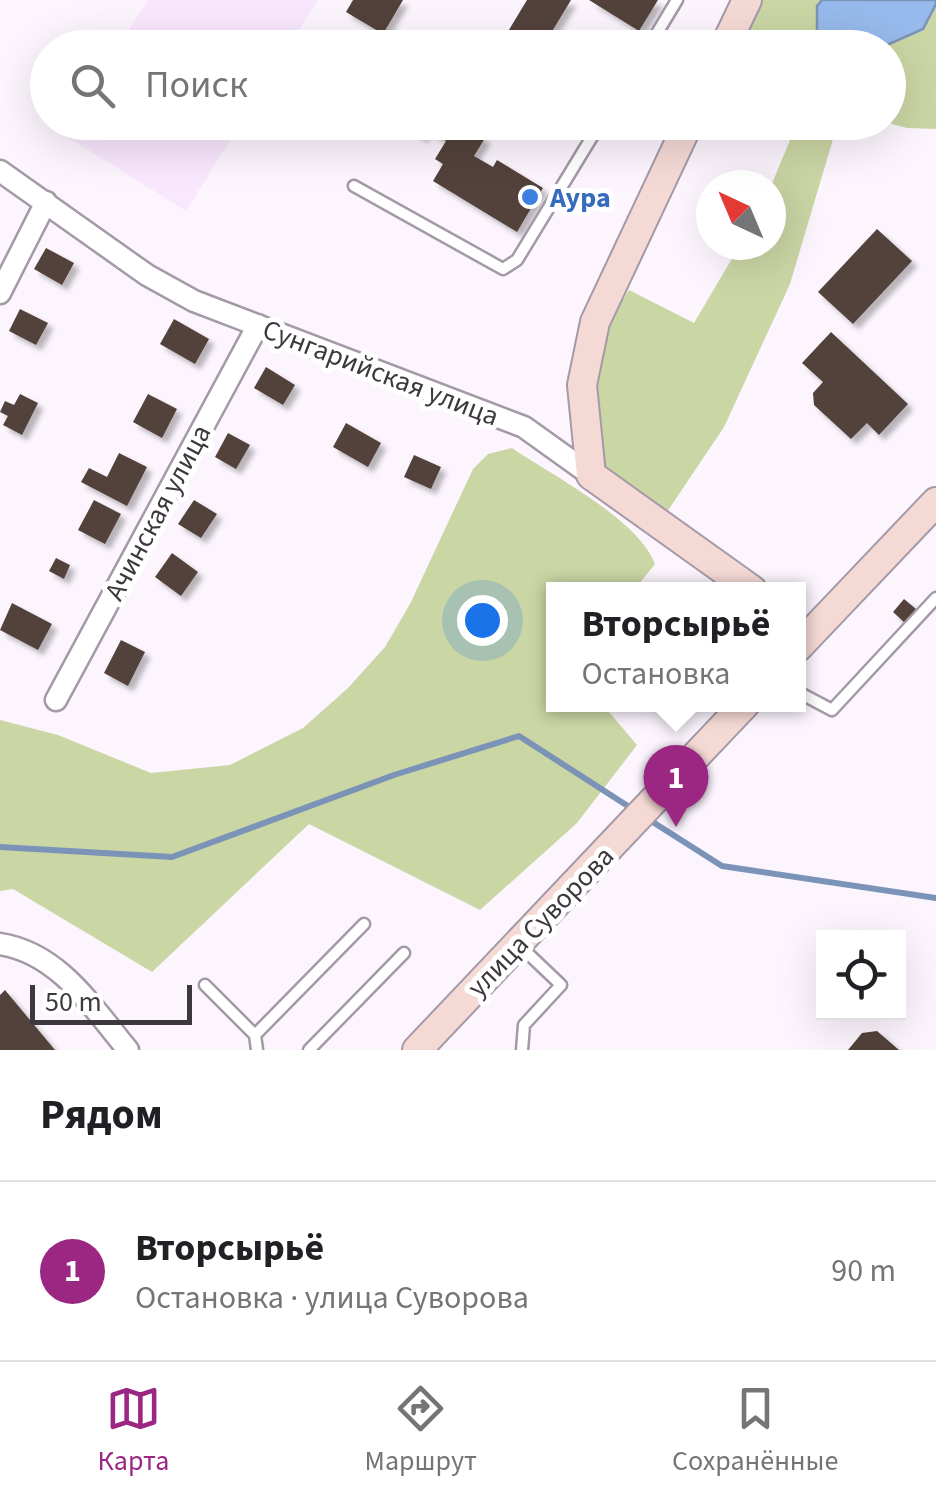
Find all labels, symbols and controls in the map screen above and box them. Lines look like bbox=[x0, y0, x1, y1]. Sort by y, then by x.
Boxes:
search box bbox=[30, 30, 906, 140]
icon: search bbox=[65, 58, 120, 113]
text: Поиск bbox=[145, 58, 248, 112]
north arrow bbox=[696, 170, 786, 260]
place label: Аура bbox=[549, 178, 611, 218]
marker: Аура bbox=[519, 186, 541, 208]
street label: Сунгарийская улица bbox=[257, 309, 505, 436]
street label: Ачинская улица bbox=[95, 417, 221, 608]
popup bbox=[546, 582, 806, 712]
your location bbox=[457, 595, 508, 646]
text: Вторсырьё bbox=[581, 597, 771, 651]
text: Остановка bbox=[581, 651, 730, 697]
pin: 1 bbox=[644, 744, 708, 827]
street label: улица Суворова bbox=[458, 837, 623, 1006]
map controls bbox=[816, 930, 906, 1020]
button: locate bbox=[816, 930, 906, 1020]
scale bar bbox=[30, 980, 192, 1024]
text: 50 m bbox=[45, 982, 102, 1022]
text: Рядом bbox=[40, 1085, 163, 1145]
text: Вторсырьё bbox=[135, 1221, 324, 1275]
text: 1 bbox=[64, 1248, 81, 1294]
text: 90 m bbox=[831, 1248, 896, 1294]
text: Остановка · улица Суворова bbox=[135, 1275, 529, 1321]
tab: Карта bbox=[98, 1381, 169, 1481]
tab: Маршрут bbox=[365, 1381, 477, 1481]
tab: Сохранённые bbox=[672, 1381, 838, 1481]

